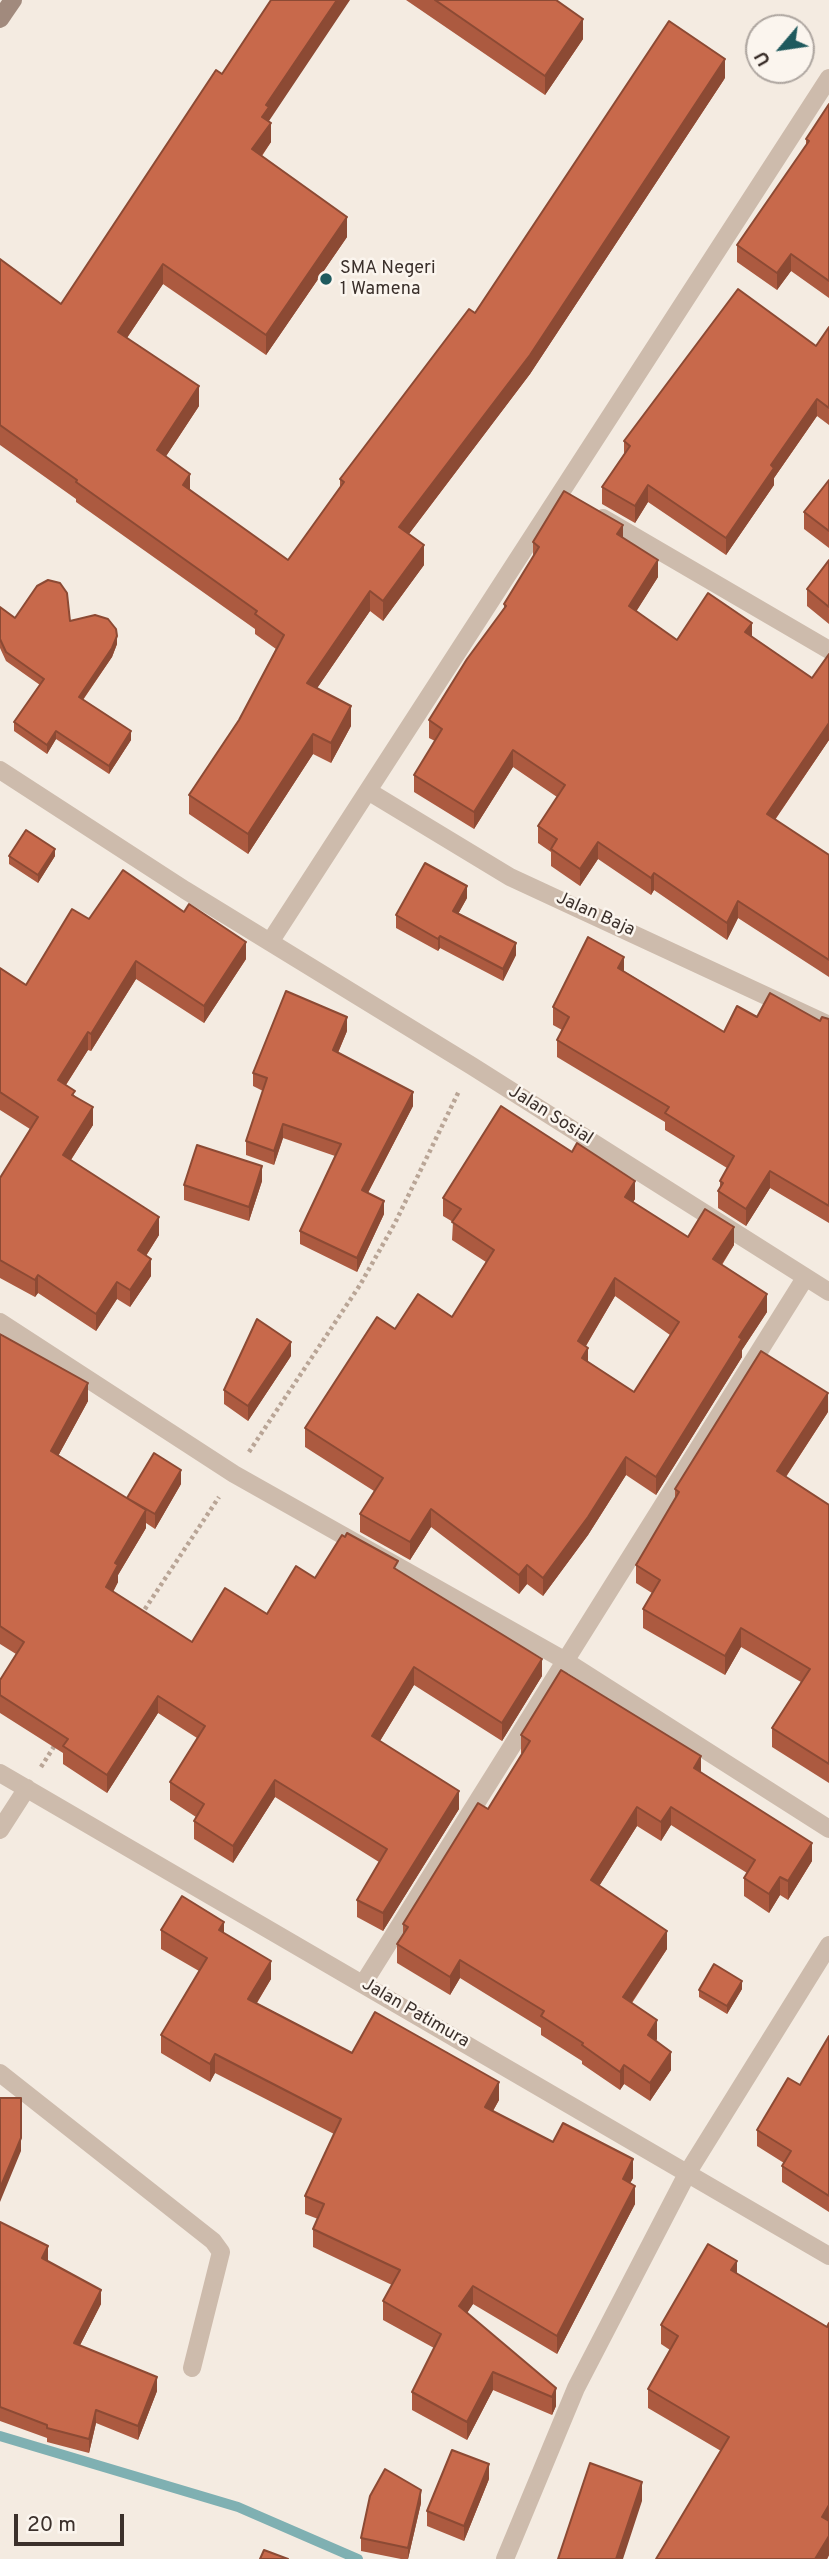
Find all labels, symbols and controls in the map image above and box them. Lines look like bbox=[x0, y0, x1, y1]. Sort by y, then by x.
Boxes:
north arrow bbox=[745, 14, 815, 84]
text: U bbox=[750, 46, 777, 70]
place label: SMA Negeri 1 Wamena bbox=[340, 258, 436, 300]
marker: SMA Negeri 1 Wamena bbox=[318, 271, 334, 287]
street label: Jalan Baja bbox=[552, 888, 638, 942]
street label: Jalan Sosial bbox=[504, 1082, 596, 1150]
street label: Jalan Patimura bbox=[357, 1974, 473, 2054]
scale bar bbox=[18, 2500, 128, 2544]
text: 20 m bbox=[27, 2512, 76, 2539]

